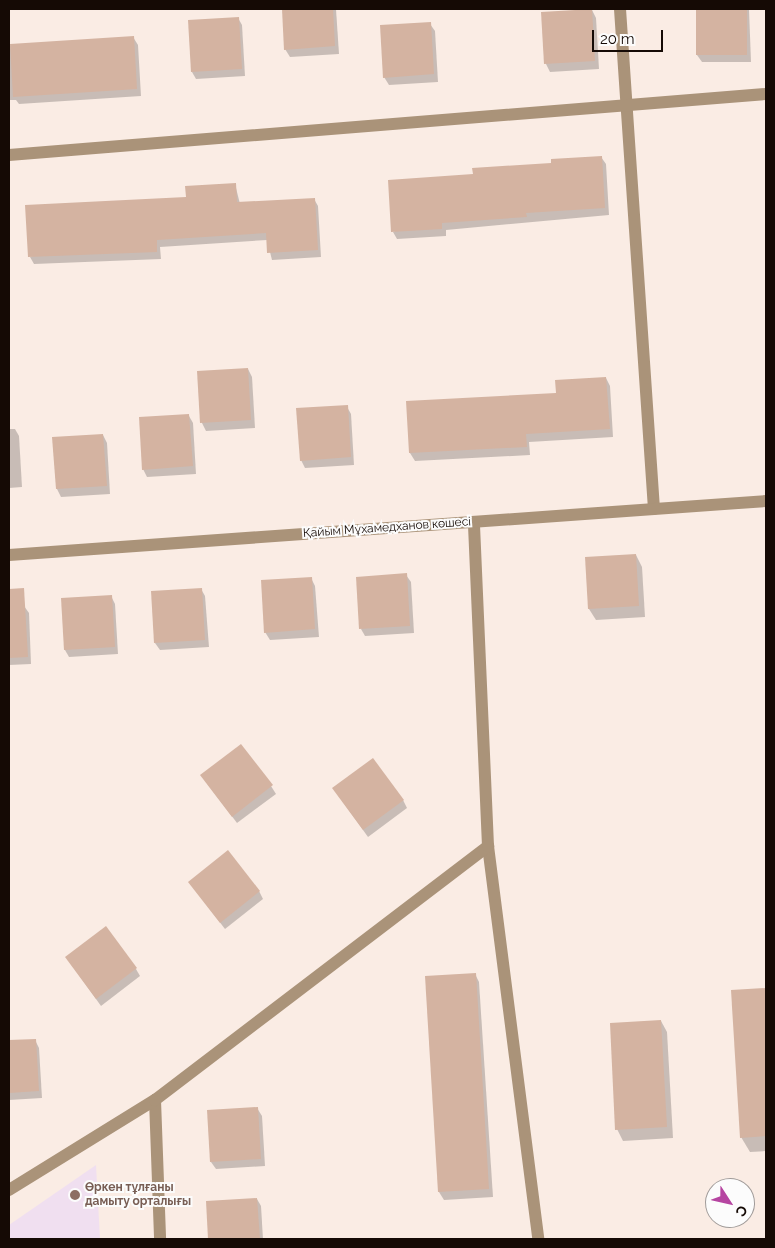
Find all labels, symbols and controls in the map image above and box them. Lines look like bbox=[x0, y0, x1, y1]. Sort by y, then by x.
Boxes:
scale bar bbox=[595, 20, 666, 52]
text: 20 m bbox=[600, 30, 635, 48]
street label: Қайым Мұхамедханов көшесі bbox=[303, 515, 471, 541]
north arrow bbox=[705, 1178, 755, 1228]
place label: Өркен тұлғаны дамыту орталығы bbox=[85, 1181, 191, 1209]
marker: Өркен тұлғаны дамыту орталығы bbox=[69, 1189, 81, 1201]
text: С bbox=[732, 1202, 751, 1220]

